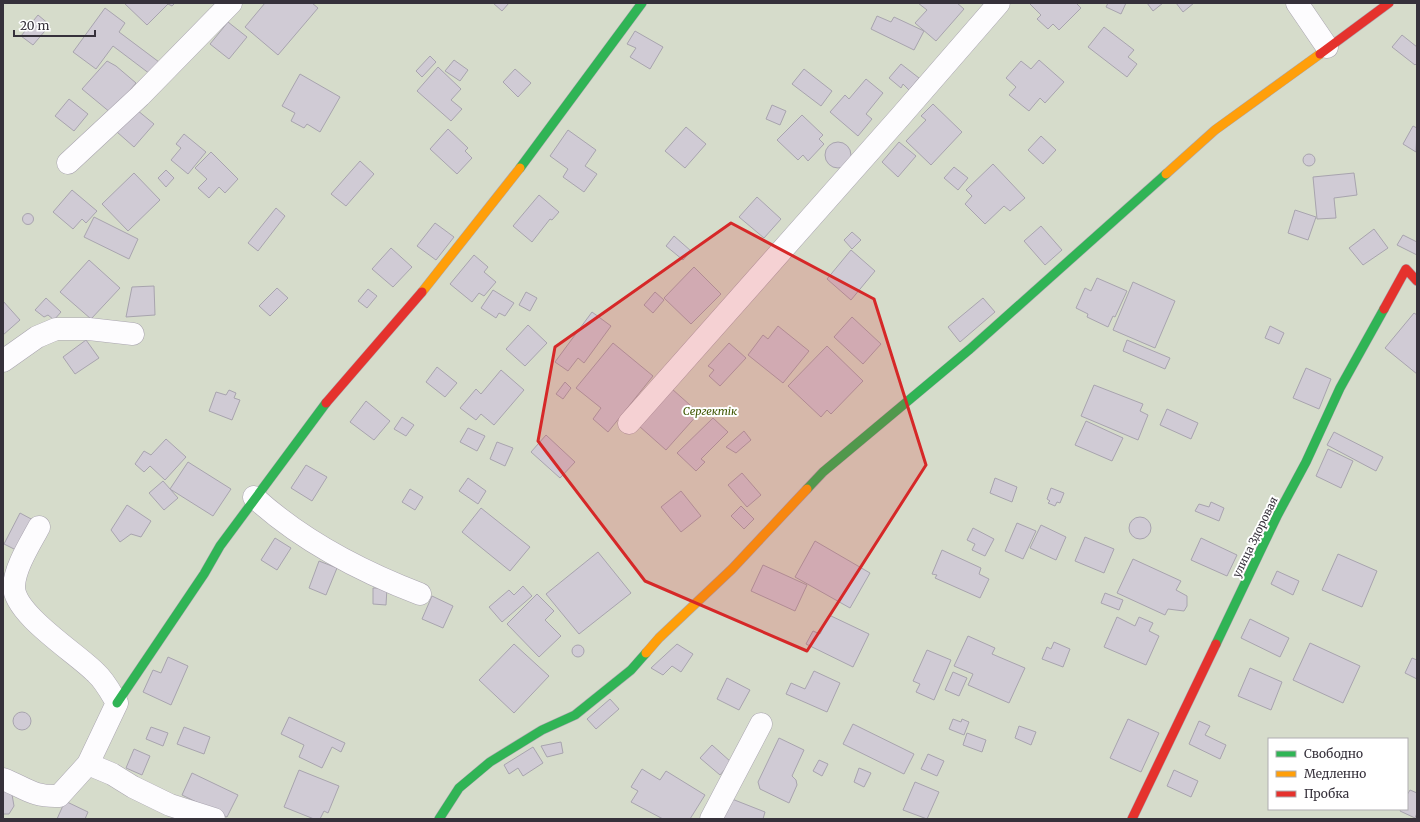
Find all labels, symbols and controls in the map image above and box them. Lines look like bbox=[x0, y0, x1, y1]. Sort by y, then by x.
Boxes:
scale bar bbox=[14, 12, 95, 38]
text: 20 m bbox=[20, 18, 49, 33]
park label: Сергектік bbox=[683, 404, 737, 418]
street label: улица Здоровая bbox=[1229, 494, 1281, 580]
legend bbox=[1268, 738, 1408, 810]
text: Свободно bbox=[1304, 746, 1363, 761]
text: Медленно bbox=[1304, 766, 1366, 781]
text: Пробка bbox=[1304, 786, 1350, 801]

